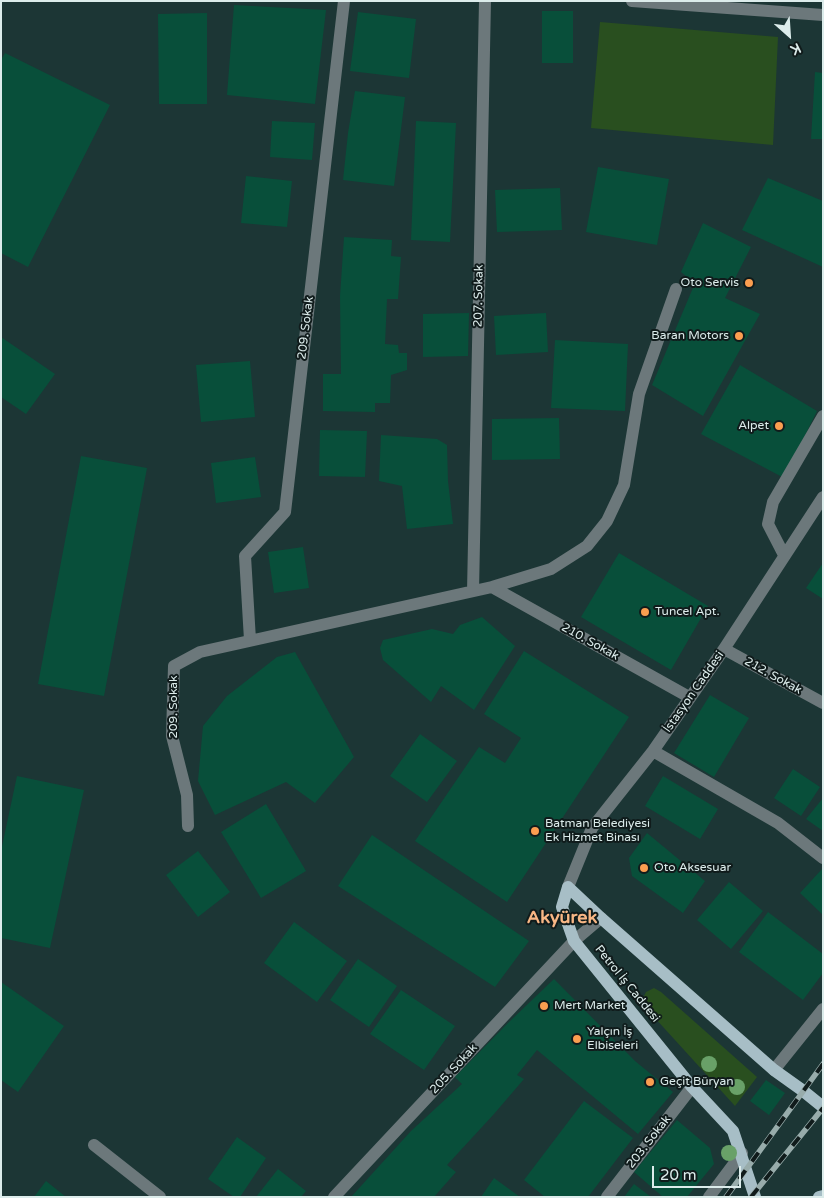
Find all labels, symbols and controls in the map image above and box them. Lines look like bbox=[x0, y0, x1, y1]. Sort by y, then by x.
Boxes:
north arrow bbox=[764, 10, 814, 60]
text: K bbox=[788, 39, 804, 59]
street label: 207. Sokak bbox=[471, 265, 487, 327]
place label: Oto Servis bbox=[680, 276, 739, 290]
marker: Oto Servis bbox=[743, 277, 755, 289]
street label: 209. Sokak bbox=[295, 296, 317, 360]
place label: Baran Motors bbox=[651, 329, 729, 343]
marker: Baran Motors bbox=[733, 330, 745, 342]
place label: Alpet bbox=[738, 419, 769, 433]
marker: Alpet bbox=[773, 420, 785, 432]
place label: Tuncel Apt. bbox=[655, 605, 720, 619]
marker: Tuncel Apt. bbox=[639, 606, 651, 618]
street label: 210. Sokak bbox=[559, 620, 621, 664]
street label: İstasyon Caddesi bbox=[661, 649, 727, 735]
street label: 212. Sokak bbox=[742, 654, 804, 698]
street label: 209. Sokak bbox=[167, 675, 181, 739]
place label: Batman Belediyesi Ek Hizmet Binası bbox=[545, 817, 650, 845]
marker: Batman Belediyesi Ek Hizmet Binası bbox=[529, 825, 541, 837]
place label: Oto Aksesuar bbox=[654, 861, 731, 875]
marker: Oto Aksesuar bbox=[638, 862, 650, 874]
district label: Akyürek bbox=[527, 907, 597, 929]
street label: Petrol İş Caddesi bbox=[592, 943, 662, 1025]
place label: Mert Market bbox=[554, 999, 625, 1013]
marker: Mert Market bbox=[538, 1000, 550, 1012]
place label: Yalçın İş Elbiseleri bbox=[587, 1025, 638, 1053]
marker: Yalçın İş Elbiseleri bbox=[571, 1033, 583, 1045]
street label: 205. Sokak bbox=[427, 1041, 481, 1097]
place label: Geçit Büryan bbox=[660, 1075, 734, 1089]
marker: Geçit Büryan bbox=[644, 1076, 656, 1088]
street label: 203. Sokak bbox=[624, 1113, 674, 1171]
scale bar bbox=[654, 1156, 743, 1188]
text: 20 m bbox=[660, 1166, 697, 1184]

